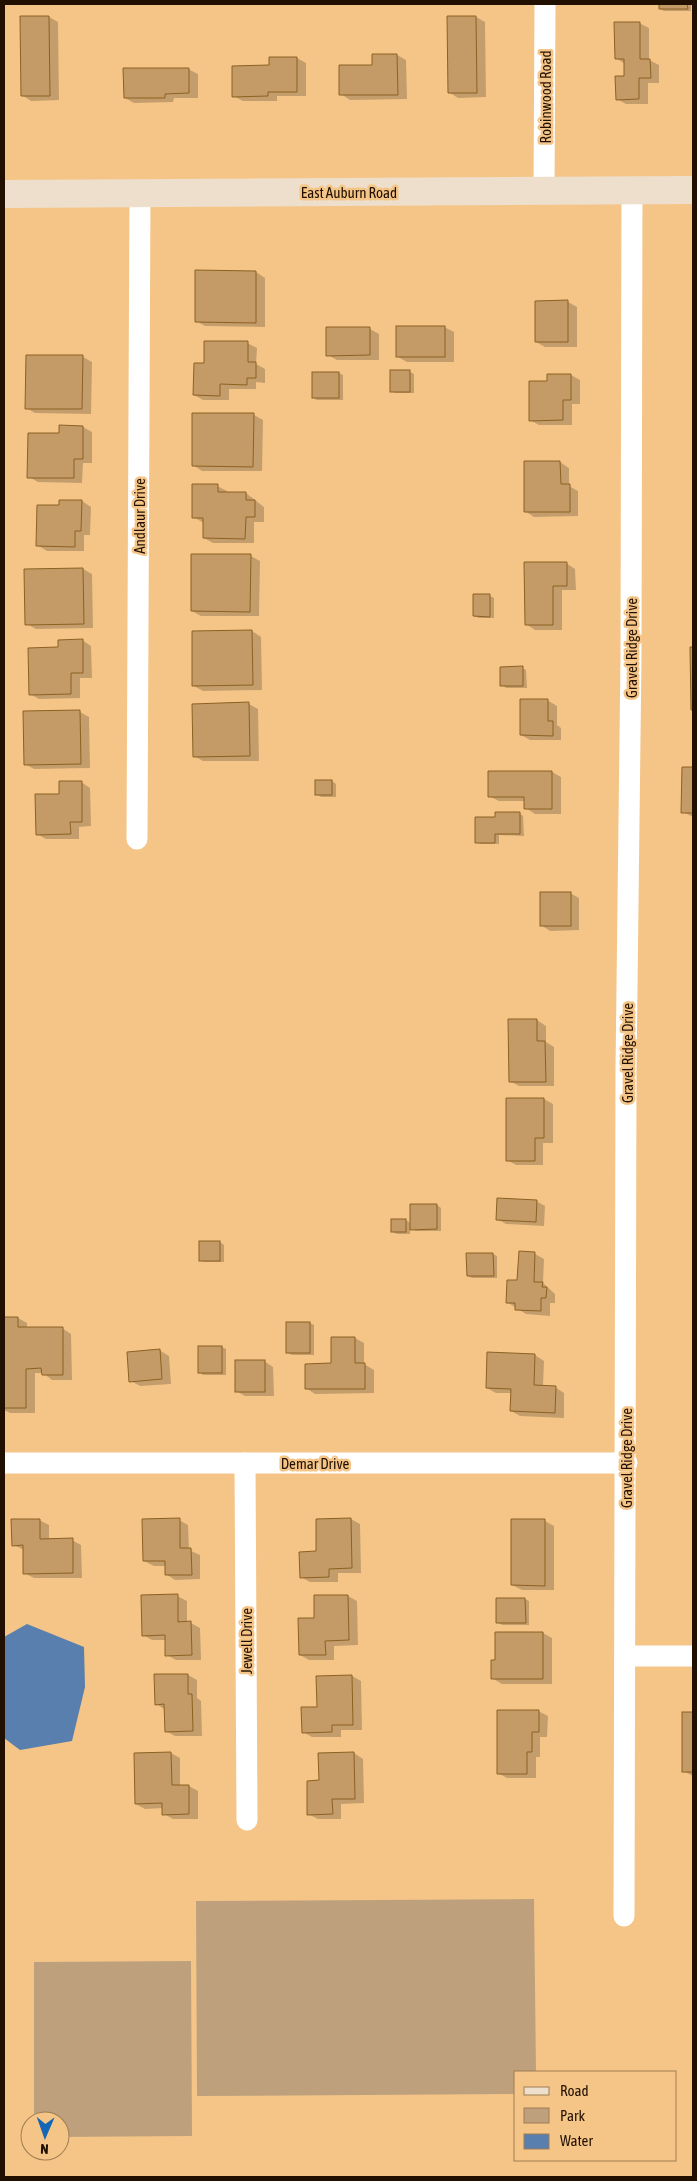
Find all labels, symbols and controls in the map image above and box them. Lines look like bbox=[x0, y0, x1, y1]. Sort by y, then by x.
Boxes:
street label: Robinwood Road bbox=[537, 50, 554, 144]
street label: East Auburn Road bbox=[301, 184, 397, 201]
street label: Andlaur Drive bbox=[131, 478, 148, 554]
street label: Gravel Ridge Drive bbox=[623, 598, 640, 698]
street label: Gravel Ridge Drive bbox=[619, 1003, 636, 1103]
street label: Gravel Ridge Drive bbox=[618, 1408, 635, 1508]
street label: Demar Drive bbox=[281, 1455, 349, 1472]
street label: Jewell Drive bbox=[238, 1608, 255, 1674]
legend bbox=[514, 2071, 677, 2161]
text: Road bbox=[560, 2082, 589, 2099]
text: Park bbox=[560, 2107, 585, 2124]
north arrow bbox=[20, 2111, 70, 2161]
text: Water bbox=[560, 2132, 593, 2149]
text: N bbox=[40, 2141, 49, 2157]

